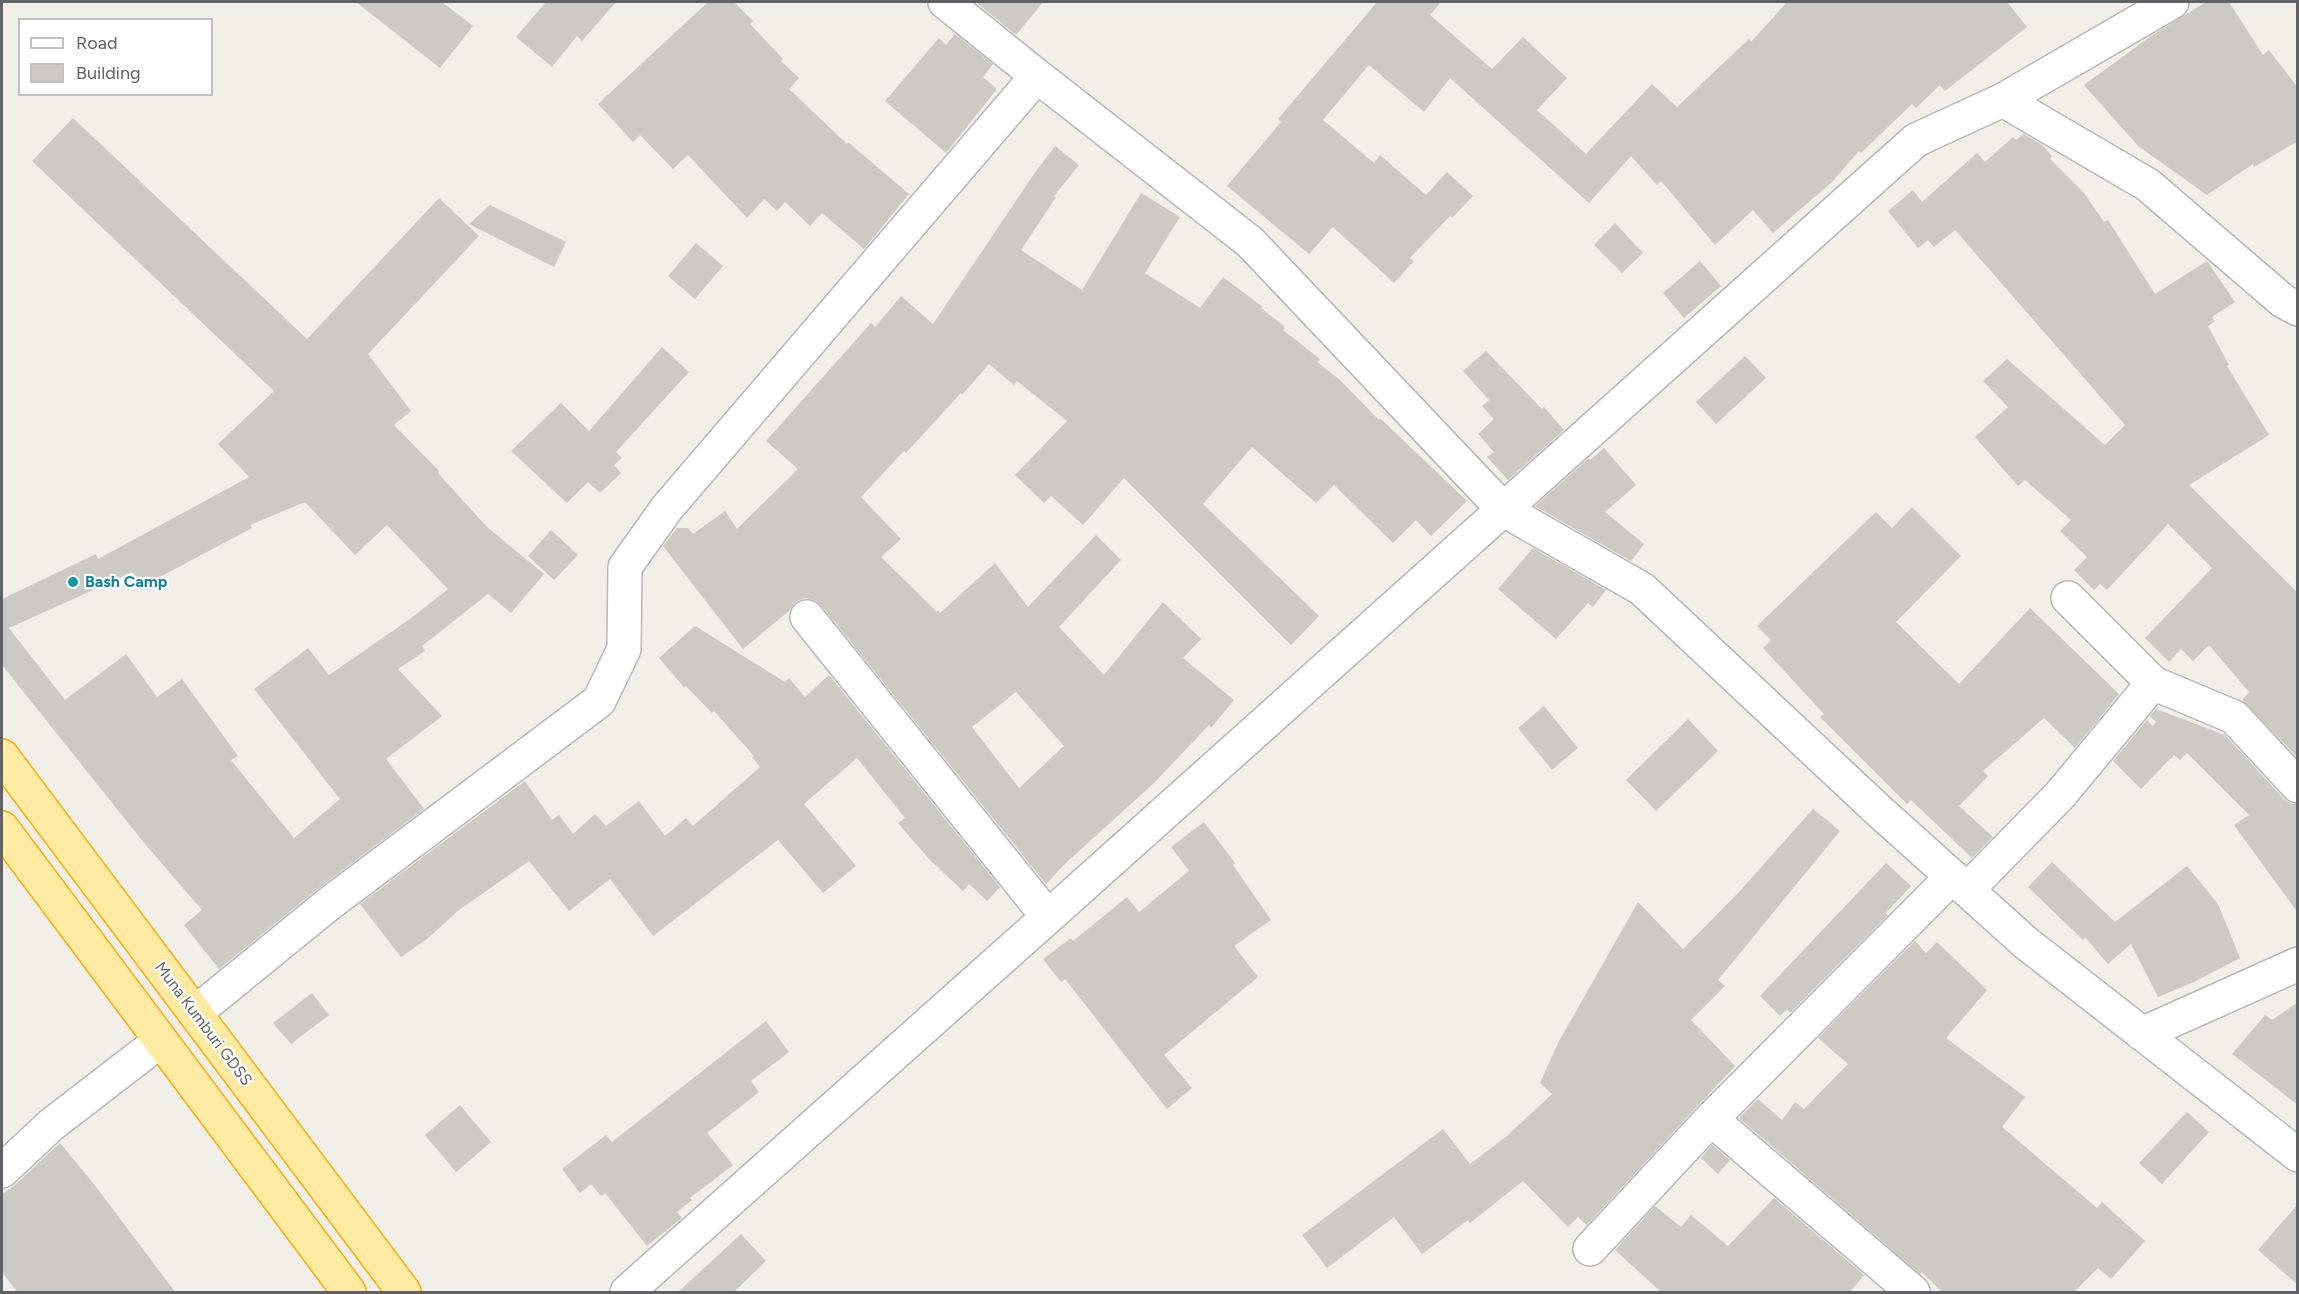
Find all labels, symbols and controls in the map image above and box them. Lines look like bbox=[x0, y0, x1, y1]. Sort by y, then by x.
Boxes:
legend bbox=[18, 18, 213, 96]
text: Road bbox=[76, 32, 117, 54]
text: Building bbox=[76, 62, 141, 84]
place label: Bash Camp bbox=[85, 572, 167, 592]
marker: Bash Camp bbox=[66, 575, 80, 589]
street label: Muna Kumburi GDSS bbox=[150, 958, 256, 1090]

